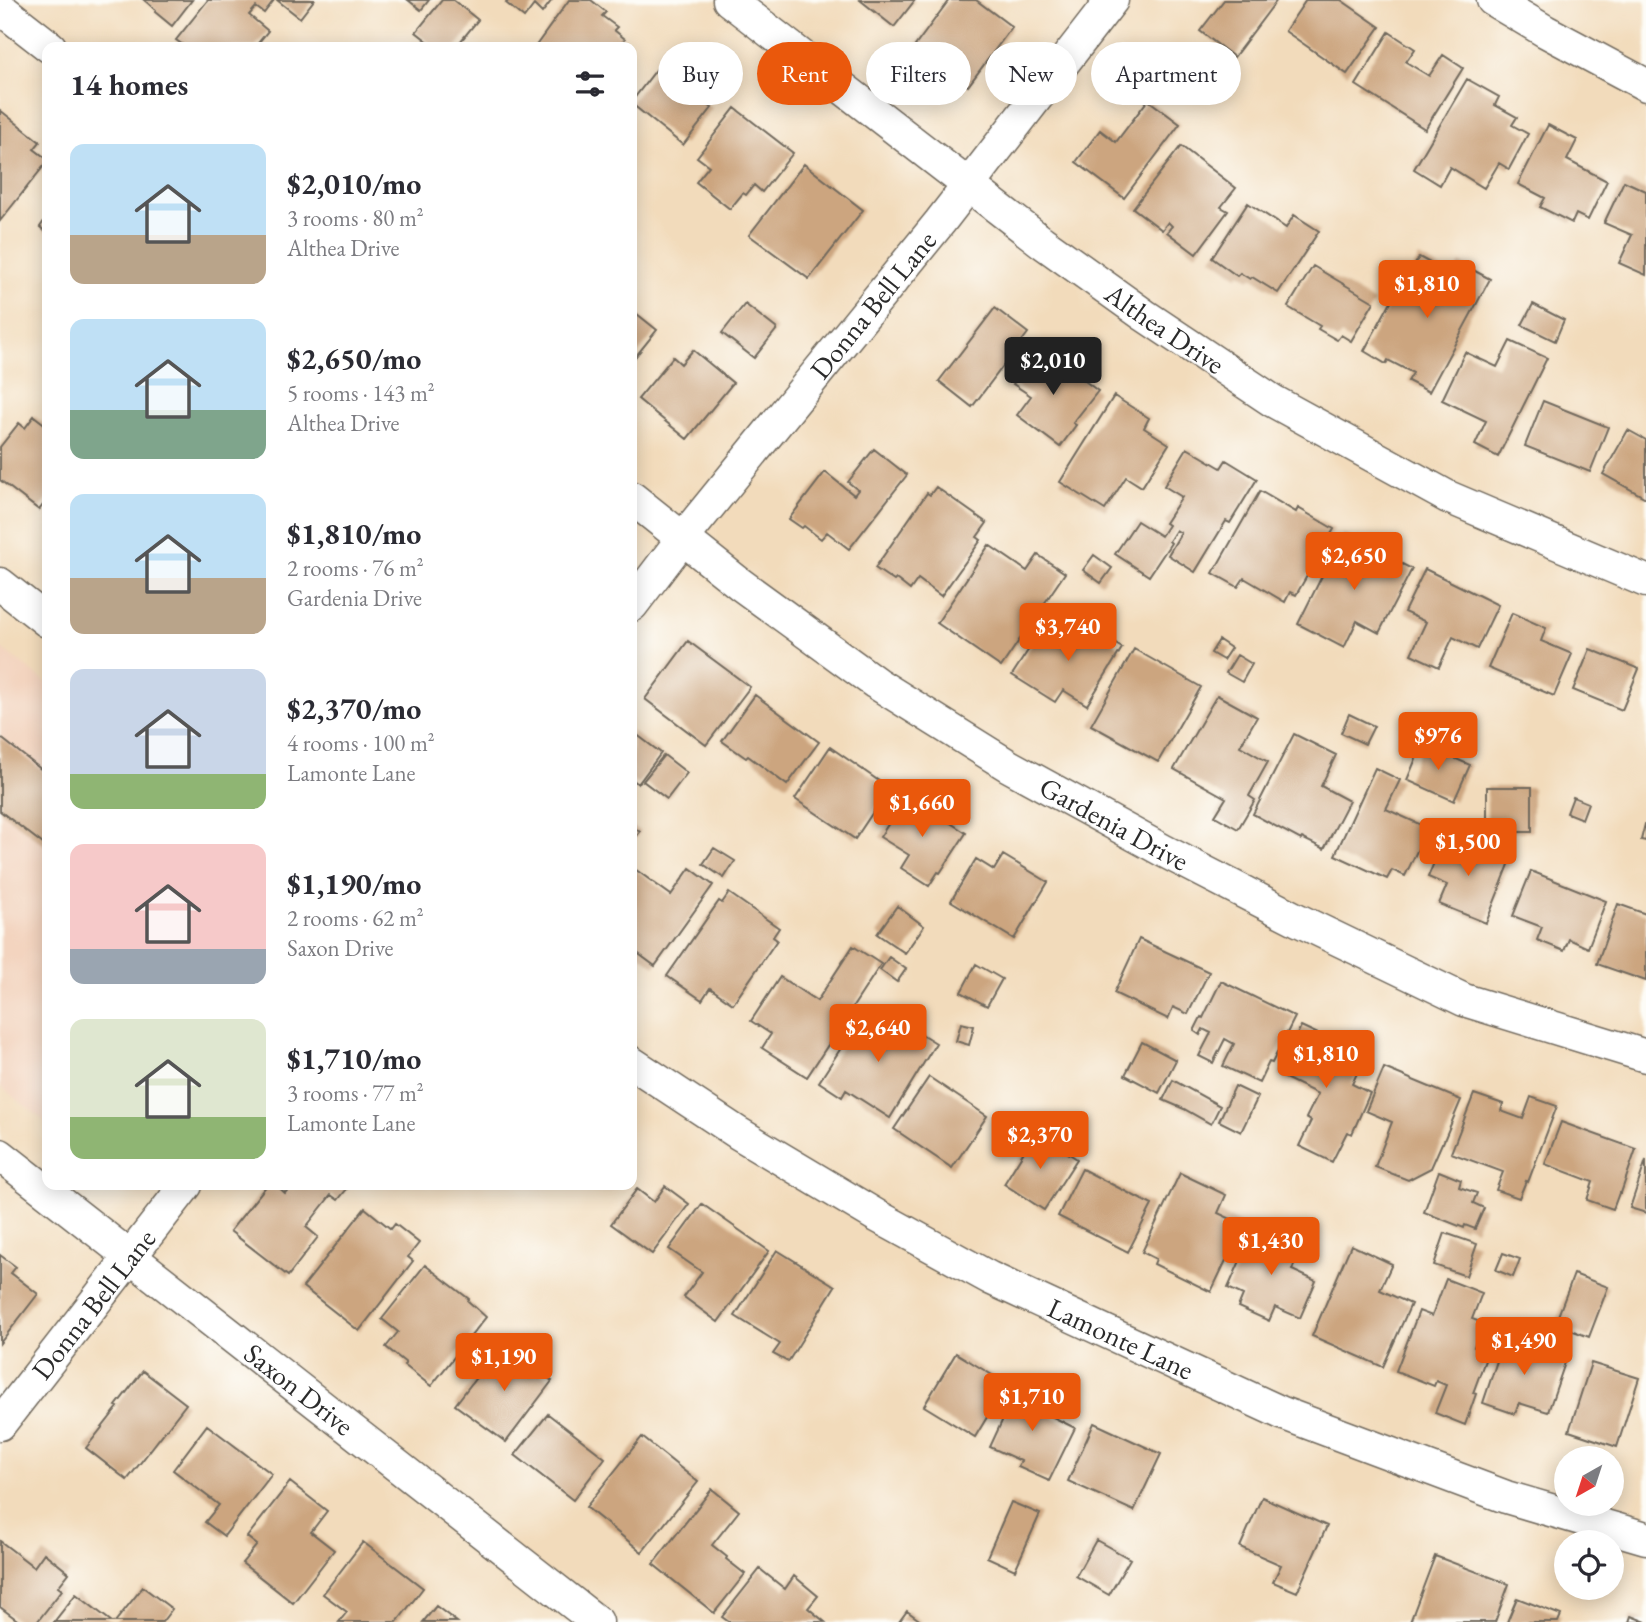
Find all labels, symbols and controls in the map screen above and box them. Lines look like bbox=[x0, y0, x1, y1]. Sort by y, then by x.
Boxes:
chip: Buy bbox=[658, 42, 743, 105]
chip: Rent bbox=[757, 42, 852, 105]
chip: Filters bbox=[866, 42, 971, 105]
chip: New bbox=[985, 42, 1077, 105]
chip: Apartment bbox=[1091, 42, 1241, 105]
text: 14 homes bbox=[70, 65, 188, 104]
icon: filters bbox=[571, 65, 609, 103]
text: $2,010/mo bbox=[287, 164, 421, 203]
icon: home bbox=[126, 172, 210, 256]
text: 3 rooms · 80 m² bbox=[287, 203, 424, 233]
street label: Donna Bell Lane bbox=[802, 223, 944, 386]
text: Althea Drive bbox=[287, 233, 399, 263]
pin: $1,810 bbox=[1370, 260, 1484, 320]
text: $1,810 bbox=[1395, 268, 1459, 298]
street label: Althea Drive bbox=[1097, 274, 1232, 382]
pin: $2,010 bbox=[996, 338, 1110, 397]
text: $2,650/mo bbox=[287, 339, 421, 378]
text: $2,010 bbox=[1021, 345, 1085, 375]
icon: home bbox=[126, 347, 210, 431]
text: 5 rooms · 143 m² bbox=[287, 378, 435, 408]
text: Althea Drive bbox=[287, 408, 399, 438]
text: $1,810/mo bbox=[287, 514, 421, 553]
icon: home bbox=[126, 522, 210, 606]
pin: $2,650 bbox=[1297, 532, 1411, 592]
text: $2,650 bbox=[1322, 540, 1386, 570]
text: 2 rooms · 76 m² bbox=[287, 553, 424, 583]
text: Gardenia Drive bbox=[287, 583, 422, 613]
pin: $3,740 bbox=[1011, 604, 1125, 663]
text: $3,740 bbox=[1036, 611, 1100, 641]
text: $2,370/mo bbox=[287, 689, 421, 728]
icon: home bbox=[126, 697, 210, 781]
pin: $976 bbox=[1397, 712, 1479, 772]
text: $976 bbox=[1414, 720, 1462, 750]
text: 4 rooms · 100 m² bbox=[287, 728, 435, 758]
text: Lamonte Lane bbox=[287, 758, 416, 788]
street label: Gardenia Drive bbox=[1033, 768, 1195, 879]
pin: $1,660 bbox=[865, 780, 979, 839]
text: $1,660 bbox=[890, 787, 954, 817]
pin: $1,500 bbox=[1411, 818, 1525, 878]
text: $1,500 bbox=[1436, 826, 1500, 856]
text: $1,190/mo bbox=[287, 864, 421, 903]
icon: home bbox=[126, 872, 210, 956]
text: 2 rooms · 62 m² bbox=[287, 903, 424, 933]
text: Saxon Drive bbox=[287, 933, 393, 963]
pin: $2,640 bbox=[821, 1004, 935, 1064]
text: $2,640 bbox=[846, 1012, 910, 1042]
pin: $1,810 bbox=[1269, 1030, 1383, 1090]
text: $1,810 bbox=[1294, 1038, 1358, 1068]
text: $1,710/mo bbox=[287, 1039, 421, 1078]
icon: home bbox=[126, 1047, 210, 1131]
text: 3 rooms · 77 m² bbox=[287, 1078, 424, 1108]
text: Lamonte Lane bbox=[287, 1108, 416, 1138]
pin: $2,370 bbox=[983, 1112, 1097, 1171]
text: $2,370 bbox=[1008, 1119, 1072, 1149]
pin: $1,430 bbox=[1214, 1218, 1328, 1277]
street label: Donna Bell Lane bbox=[24, 1221, 163, 1387]
text: $1,430 bbox=[1239, 1225, 1303, 1255]
street label: Lamonte Lane bbox=[1042, 1289, 1200, 1388]
pin: $1,490 bbox=[1467, 1318, 1581, 1377]
text: $1,490 bbox=[1492, 1325, 1556, 1355]
pin: $1,190 bbox=[447, 1334, 561, 1393]
street label: Saxon Drive bbox=[237, 1335, 362, 1443]
text: $1,190 bbox=[472, 1341, 536, 1371]
pin: $1,710 bbox=[975, 1374, 1089, 1433]
text: $1,710 bbox=[1000, 1381, 1064, 1411]
north arrow bbox=[1554, 1446, 1624, 1516]
map controls bbox=[1554, 1446, 1624, 1600]
button: locate bbox=[1554, 1530, 1624, 1600]

